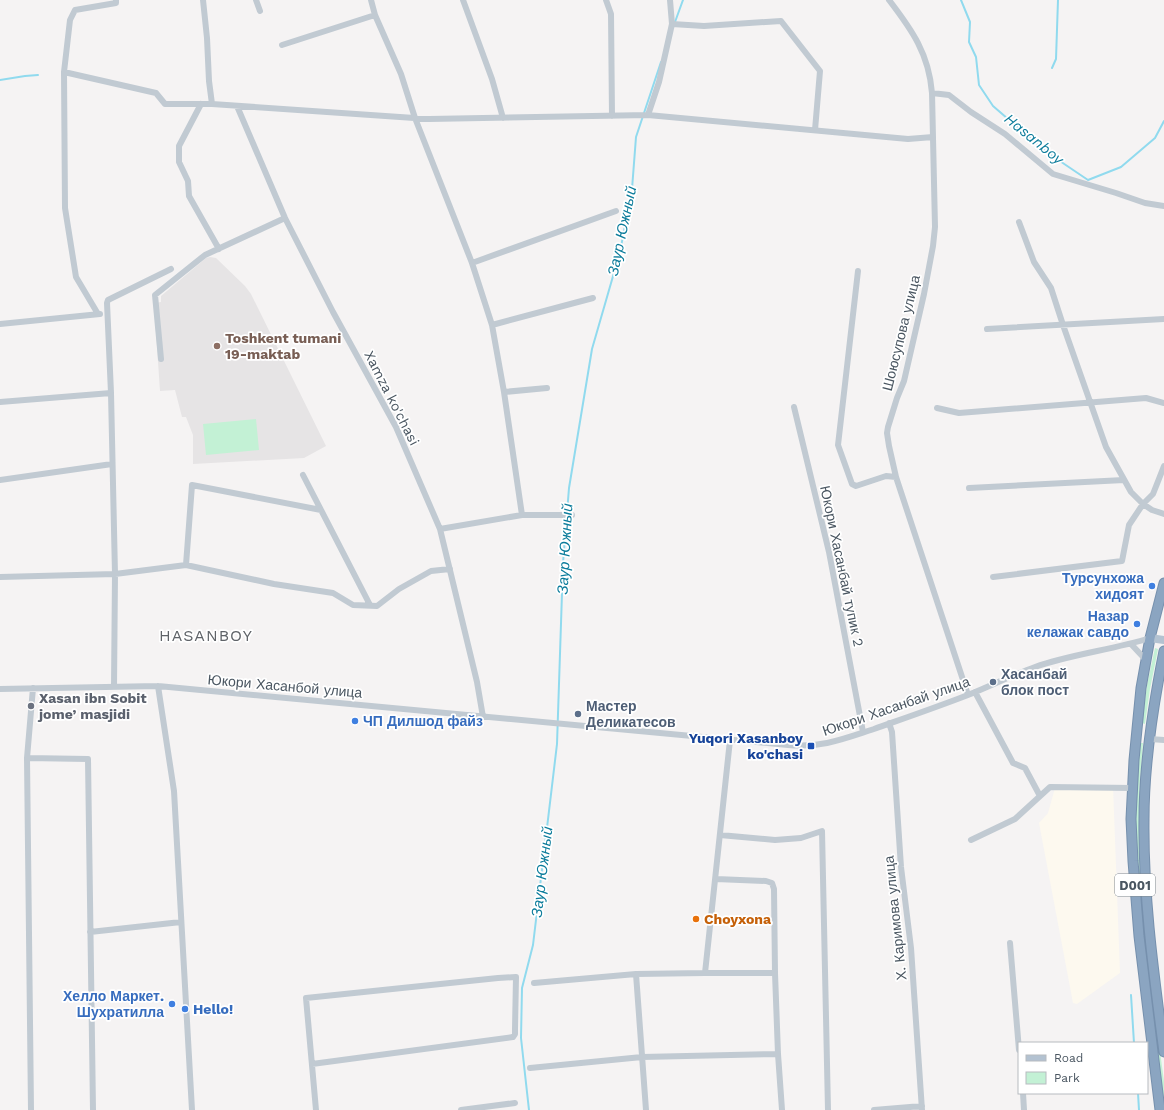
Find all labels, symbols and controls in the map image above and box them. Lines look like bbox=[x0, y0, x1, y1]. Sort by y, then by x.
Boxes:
water label: Hasanboy bbox=[1001, 110, 1068, 169]
water label: Заур Южный bbox=[604, 184, 640, 277]
street label: Шоюсупова улица bbox=[879, 273, 923, 393]
place label: Toshkent tumani 19-maktab bbox=[225, 330, 341, 362]
marker: Toshkent tumani 19-maktab bbox=[212, 341, 222, 351]
street label: Xamza ko'chasi bbox=[361, 348, 423, 448]
street label: Юкори Хасанбай тупик 2 bbox=[817, 484, 867, 648]
water label: Заур Южный bbox=[554, 502, 576, 595]
place label: Турсунхожа хидоят bbox=[1062, 570, 1144, 602]
marker: Турсунхожа хидоят bbox=[1147, 581, 1157, 591]
place label: Назар келажак савдо bbox=[1027, 608, 1129, 640]
marker: Назар келажак савдо bbox=[1132, 619, 1142, 629]
district label: HASANBOY bbox=[159, 626, 253, 645]
place label: Хасанбай блок пост bbox=[1001, 666, 1069, 698]
street label: Юкори Хасанбой улица bbox=[207, 671, 363, 701]
street label: Юкори Хасанбай улица bbox=[820, 673, 972, 739]
marker: Хасанбай блок пост bbox=[988, 677, 998, 687]
place label: Xasan ibn Sobit jome’ masjidi bbox=[37, 690, 147, 722]
place label: Мастер Деликатесов bbox=[586, 698, 676, 730]
marker: Xasan ibn Sobit jome’ masjidi bbox=[26, 701, 36, 711]
marker: Мастер Деликатесов bbox=[573, 709, 583, 719]
place label: ЧП Дилшод файз bbox=[363, 713, 483, 729]
marker: ЧП Дилшод файз bbox=[350, 716, 360, 726]
place label: Yuqori Xasanboy ko'chasi bbox=[689, 730, 803, 762]
marker: Yuqori Xasanboy ko'chasi bbox=[806, 741, 816, 751]
water label: Заур Южный bbox=[528, 825, 557, 918]
street label: Х. Каримова улица bbox=[880, 855, 909, 981]
road number: D001 bbox=[1115, 874, 1155, 896]
place label: Choyxona bbox=[704, 911, 772, 927]
marker: Choyxona bbox=[691, 914, 701, 924]
place label: Хелло Маркет. Шухратилла bbox=[63, 988, 164, 1020]
marker: Хелло Маркет. Шухратилла bbox=[167, 999, 177, 1009]
place label: Hello! bbox=[193, 1001, 233, 1017]
marker: Hello! bbox=[180, 1004, 190, 1014]
legend bbox=[1018, 1042, 1148, 1094]
text: Road bbox=[1054, 1051, 1083, 1065]
text: Park bbox=[1054, 1071, 1080, 1085]

